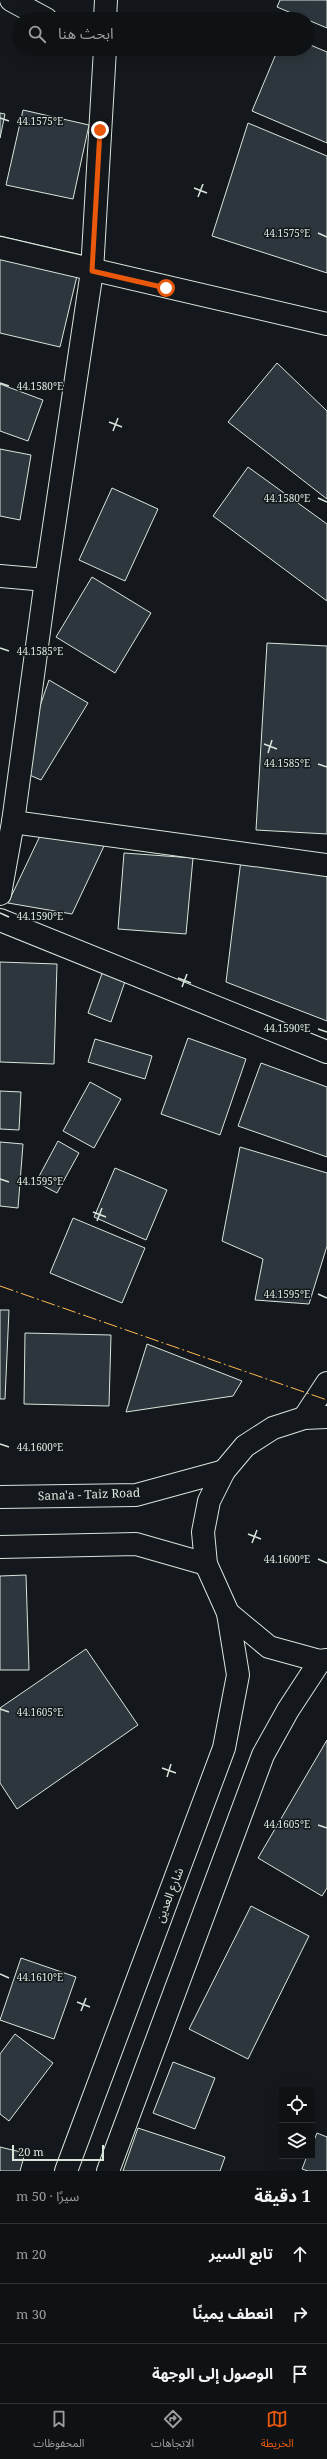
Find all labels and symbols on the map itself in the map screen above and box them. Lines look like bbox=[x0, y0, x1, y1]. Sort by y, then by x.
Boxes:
text: 44.1575°E bbox=[17, 114, 63, 128]
route end bbox=[91, 121, 109, 139]
text: 44.1575°E bbox=[264, 226, 310, 240]
route start bbox=[157, 279, 175, 297]
text: 44.1580°E bbox=[17, 379, 63, 393]
text: 44.1580°E bbox=[264, 491, 310, 505]
text: 44.1585°E bbox=[17, 644, 63, 658]
text: 44.1585°E bbox=[264, 756, 310, 770]
text: 44.1590°E bbox=[17, 909, 63, 923]
text: 44.1590°E bbox=[264, 1021, 310, 1035]
text: 44.1595°E bbox=[17, 1174, 63, 1188]
text: 44.1595°E bbox=[264, 1287, 310, 1301]
text: 44.1600°E bbox=[17, 1440, 63, 1454]
street label: Sana'a - Taiz Road bbox=[38, 1484, 141, 1504]
text: 44.1600°E bbox=[264, 1552, 310, 1566]
text: 44.1605°E bbox=[17, 1705, 63, 1719]
text: 44.1605°E bbox=[264, 1817, 310, 1831]
street label: شارع العدين bbox=[151, 1865, 188, 1925]
text: 44.1610°E bbox=[17, 1970, 63, 1984]
scale bar bbox=[12, 2143, 104, 2162]

